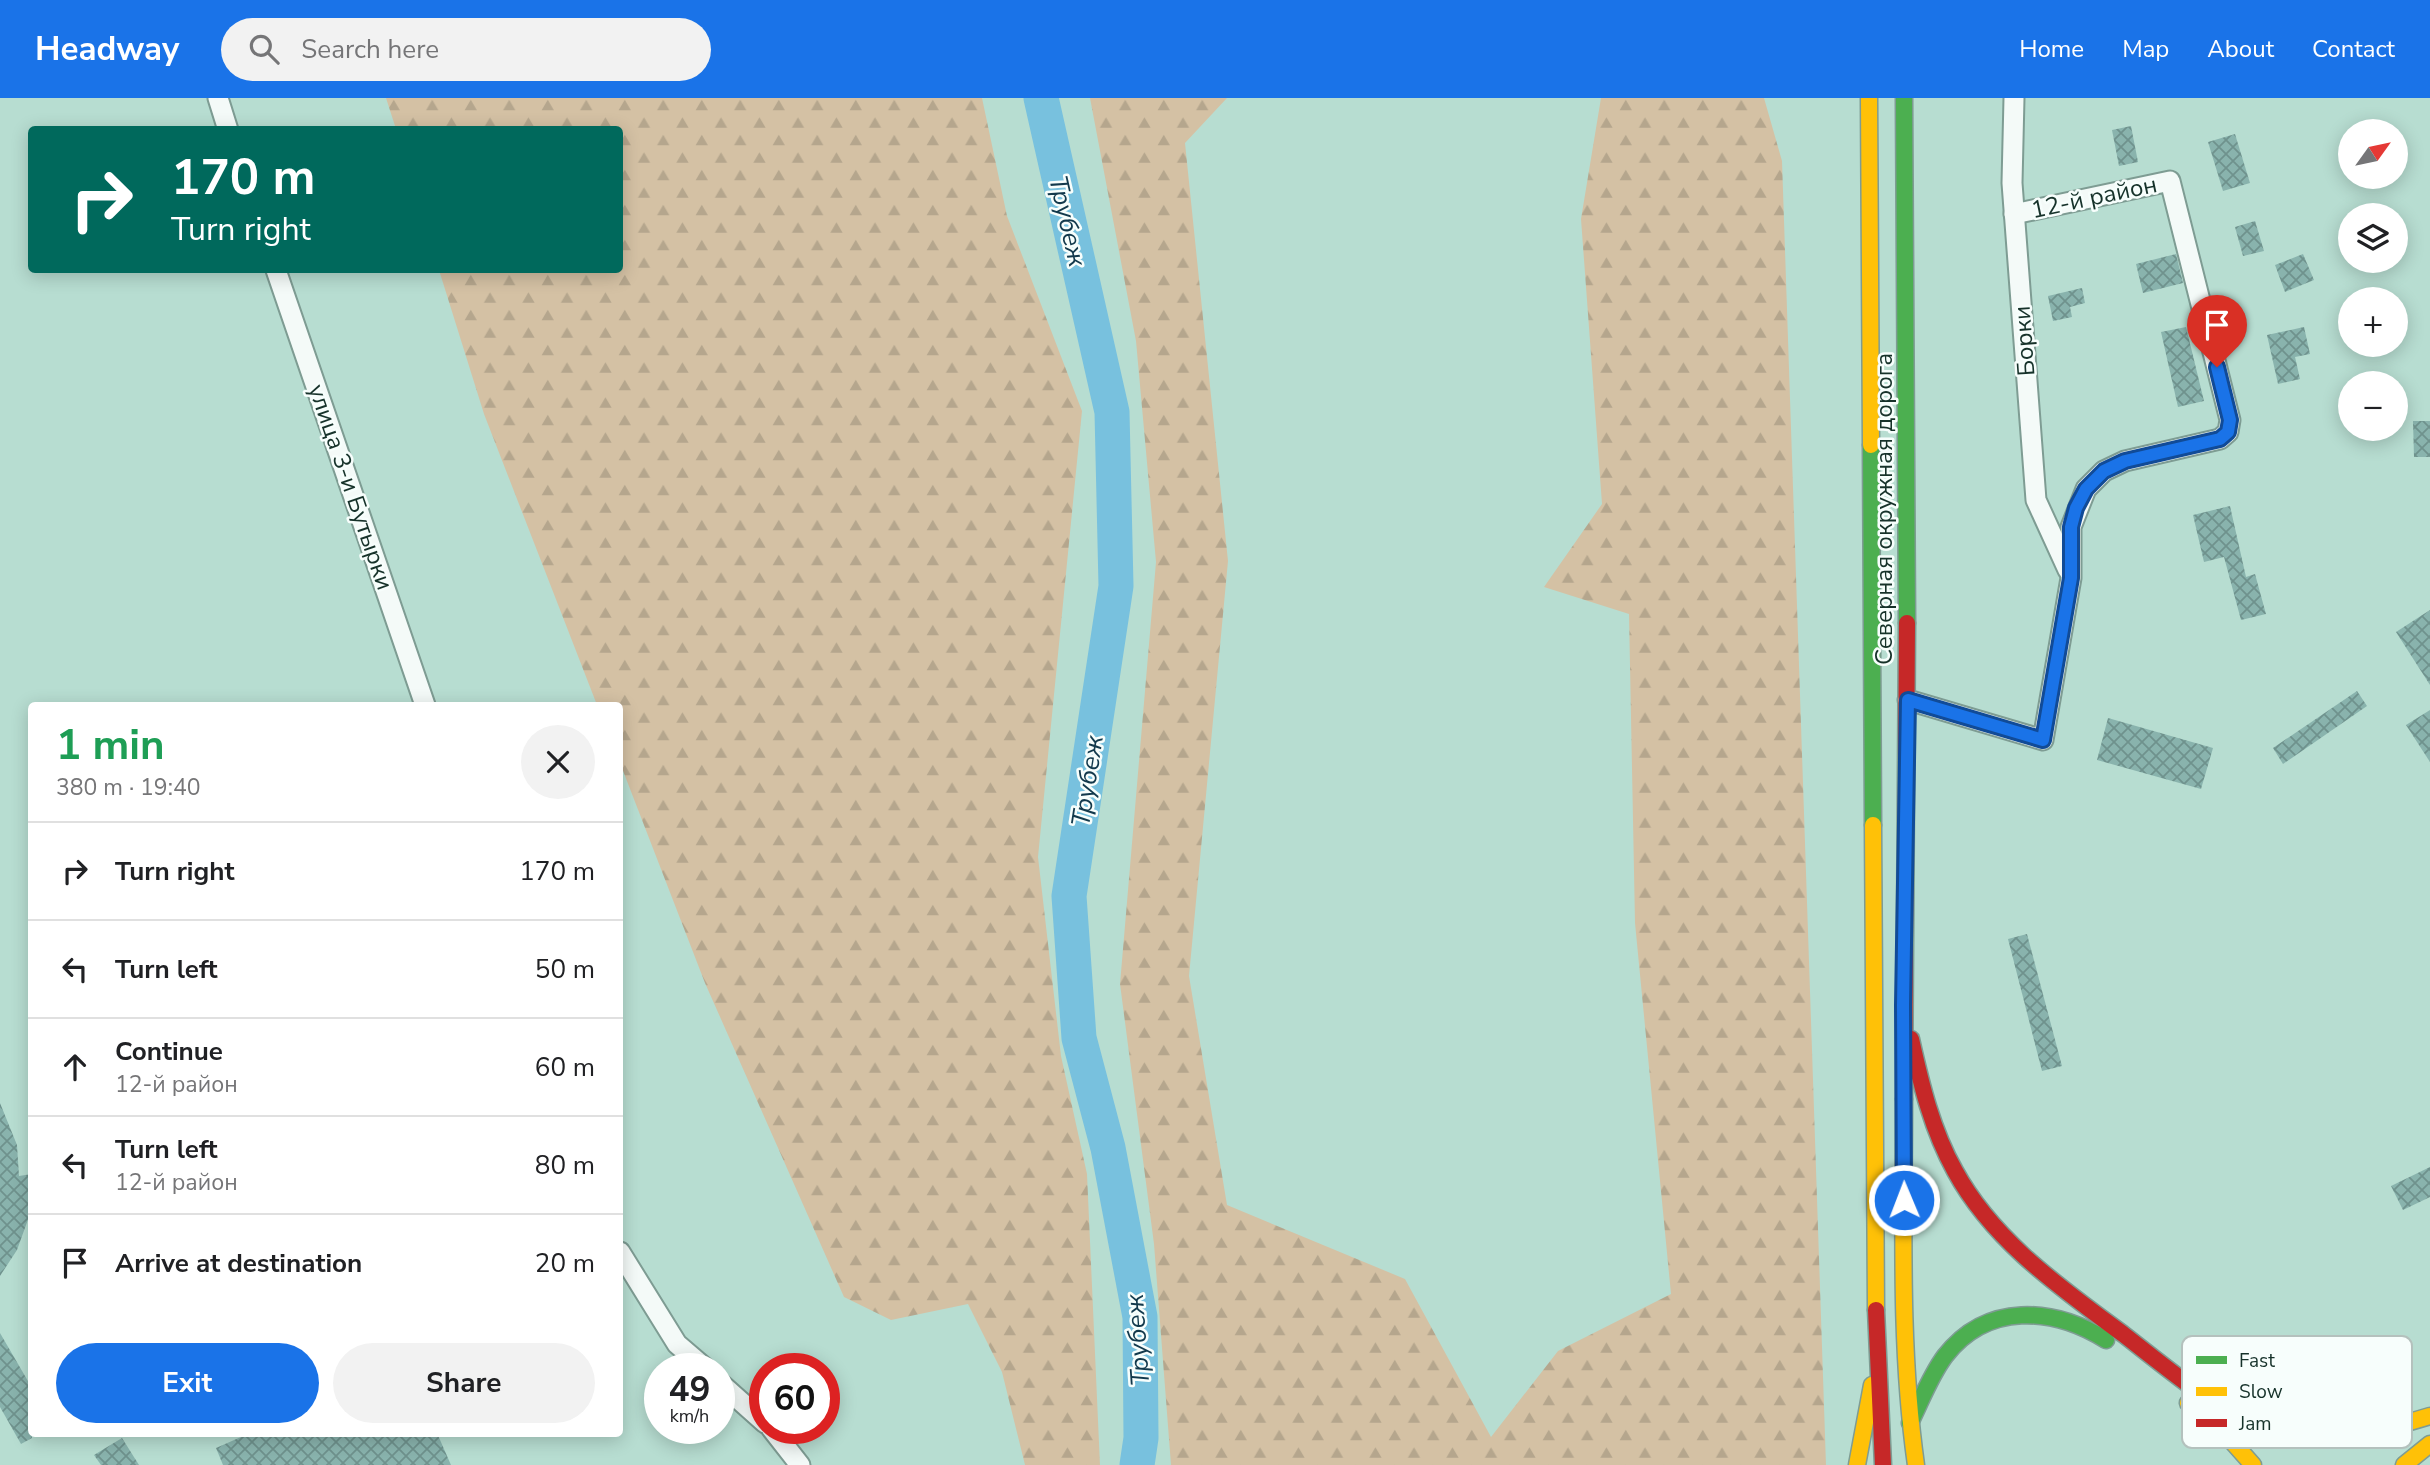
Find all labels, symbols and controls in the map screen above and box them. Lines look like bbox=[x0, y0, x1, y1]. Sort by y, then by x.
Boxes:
search box bbox=[221, 18, 711, 81]
text: Headway bbox=[35, 27, 179, 72]
icon: search bbox=[245, 30, 283, 68]
text: Search here bbox=[301, 32, 439, 67]
text: Home bbox=[2019, 33, 2084, 65]
text: Map bbox=[2122, 33, 2169, 65]
text: About bbox=[2207, 33, 2274, 65]
text: Contact bbox=[2312, 33, 2395, 65]
north arrow bbox=[2338, 119, 2408, 189]
map controls bbox=[2338, 119, 2408, 441]
text: 170 m bbox=[171, 144, 315, 211]
icon: right bbox=[56, 154, 147, 245]
street label: 12-й район bbox=[2028, 168, 2160, 226]
water label: Трубеж bbox=[1040, 172, 1095, 270]
button: layers bbox=[2338, 203, 2408, 273]
text: Turn right bbox=[171, 208, 311, 251]
button: + bbox=[2338, 287, 2408, 357]
pin bbox=[2187, 295, 2247, 367]
street label: Борки bbox=[2006, 305, 2042, 377]
icon: arrive bbox=[2198, 306, 2236, 344]
street label: Северная окружная дорога bbox=[1868, 353, 1900, 665]
button: − bbox=[2338, 371, 2408, 441]
street label: улица 3-и Бутырки bbox=[301, 380, 401, 594]
text: 1 min bbox=[56, 717, 165, 774]
button: close bbox=[521, 725, 595, 799]
water label: Трубеж bbox=[1063, 732, 1112, 829]
text: 380 m · 19:40 bbox=[56, 772, 201, 803]
icon: right bbox=[56, 852, 94, 890]
text: Turn right bbox=[115, 854, 234, 889]
text: 170 m bbox=[519, 854, 595, 889]
icon: left bbox=[56, 950, 94, 988]
text: Turn left bbox=[115, 952, 218, 987]
text: 50 m bbox=[535, 952, 595, 987]
text: Continue bbox=[115, 1034, 223, 1069]
icon: ahead bbox=[56, 1048, 94, 1086]
text: 60 m bbox=[535, 1050, 595, 1085]
text: 12-й район bbox=[115, 1069, 238, 1100]
text: Turn left bbox=[115, 1132, 218, 1167]
icon: left bbox=[56, 1146, 94, 1184]
text: 80 m bbox=[535, 1148, 595, 1183]
position arrow bbox=[1867, 1163, 1941, 1237]
text: 12-й район bbox=[115, 1167, 238, 1198]
icon: arrive bbox=[56, 1244, 94, 1282]
text: Arrive at destination bbox=[115, 1246, 362, 1281]
text: 20 m bbox=[535, 1246, 595, 1281]
water label: Трубеж bbox=[1117, 1292, 1158, 1387]
legend bbox=[2182, 1336, 2412, 1448]
button: Exit bbox=[56, 1343, 319, 1423]
button: Share bbox=[333, 1343, 595, 1423]
text: Fast bbox=[2239, 1348, 2275, 1374]
speed limit sign: 60 bbox=[749, 1353, 840, 1444]
text: 49 bbox=[668, 1366, 711, 1413]
text: Slow bbox=[2239, 1379, 2283, 1405]
text: km/h bbox=[670, 1404, 709, 1428]
text: Jam bbox=[2238, 1411, 2272, 1437]

